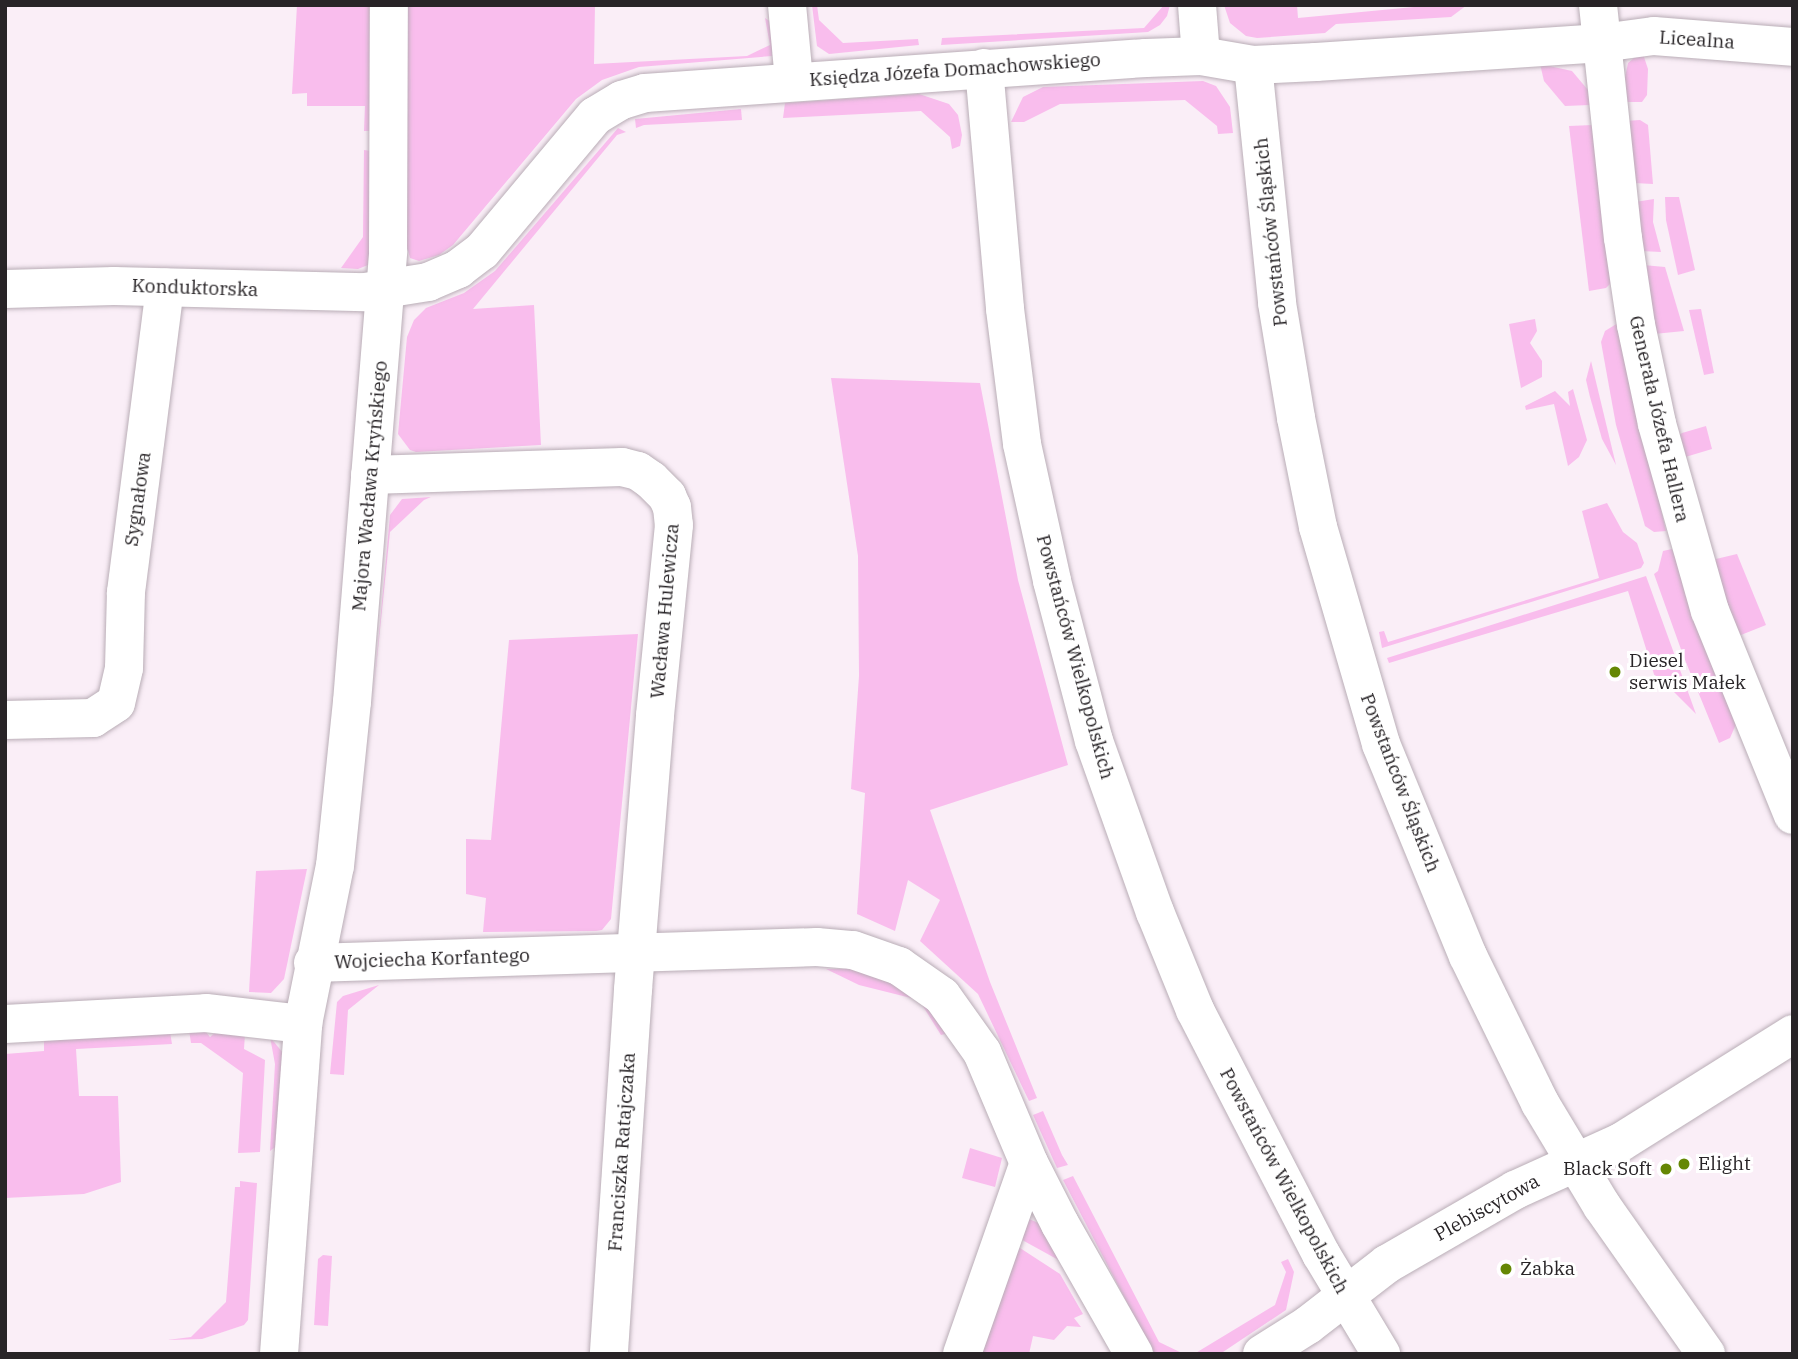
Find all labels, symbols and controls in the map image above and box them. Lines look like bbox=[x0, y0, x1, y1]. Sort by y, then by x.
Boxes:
street label: Licealna bbox=[1658, 26, 1736, 54]
street label: Księdza Józefa Domachowskiego bbox=[809, 48, 1101, 92]
street label: Powstańców Śląskich bbox=[1250, 136, 1292, 328]
street label: Konduktorska bbox=[131, 274, 259, 302]
street label: Generała Józefa Hallera bbox=[1624, 314, 1694, 524]
street label: Majora Wacława Kryńskiego bbox=[348, 360, 392, 612]
street label: Sygnałowa bbox=[120, 450, 156, 548]
street label: Wacława Hulewicza bbox=[646, 522, 684, 700]
street label: Powstańców Wielkopolskich bbox=[1031, 532, 1119, 782]
place label: Diesel serwis Małek bbox=[1629, 650, 1746, 694]
marker: Diesel serwis Małek bbox=[1607, 664, 1623, 680]
street label: Powstańców Śląskich bbox=[1355, 690, 1445, 876]
street label: Wojciecha Korfantego bbox=[334, 944, 530, 974]
street label: Franciszka Ratajczaka bbox=[604, 1052, 640, 1252]
street label: Powstańców Wielkopolskich bbox=[1215, 1064, 1353, 1298]
place label: Elight bbox=[1698, 1153, 1751, 1175]
marker: Elight bbox=[1676, 1156, 1692, 1172]
place label: Black Soft bbox=[1563, 1158, 1652, 1180]
marker: Black Soft bbox=[1658, 1161, 1674, 1177]
street label: Plebiscytowa bbox=[1430, 1170, 1544, 1246]
place label: Żabka bbox=[1520, 1258, 1575, 1280]
marker: Żabka bbox=[1498, 1261, 1514, 1277]

